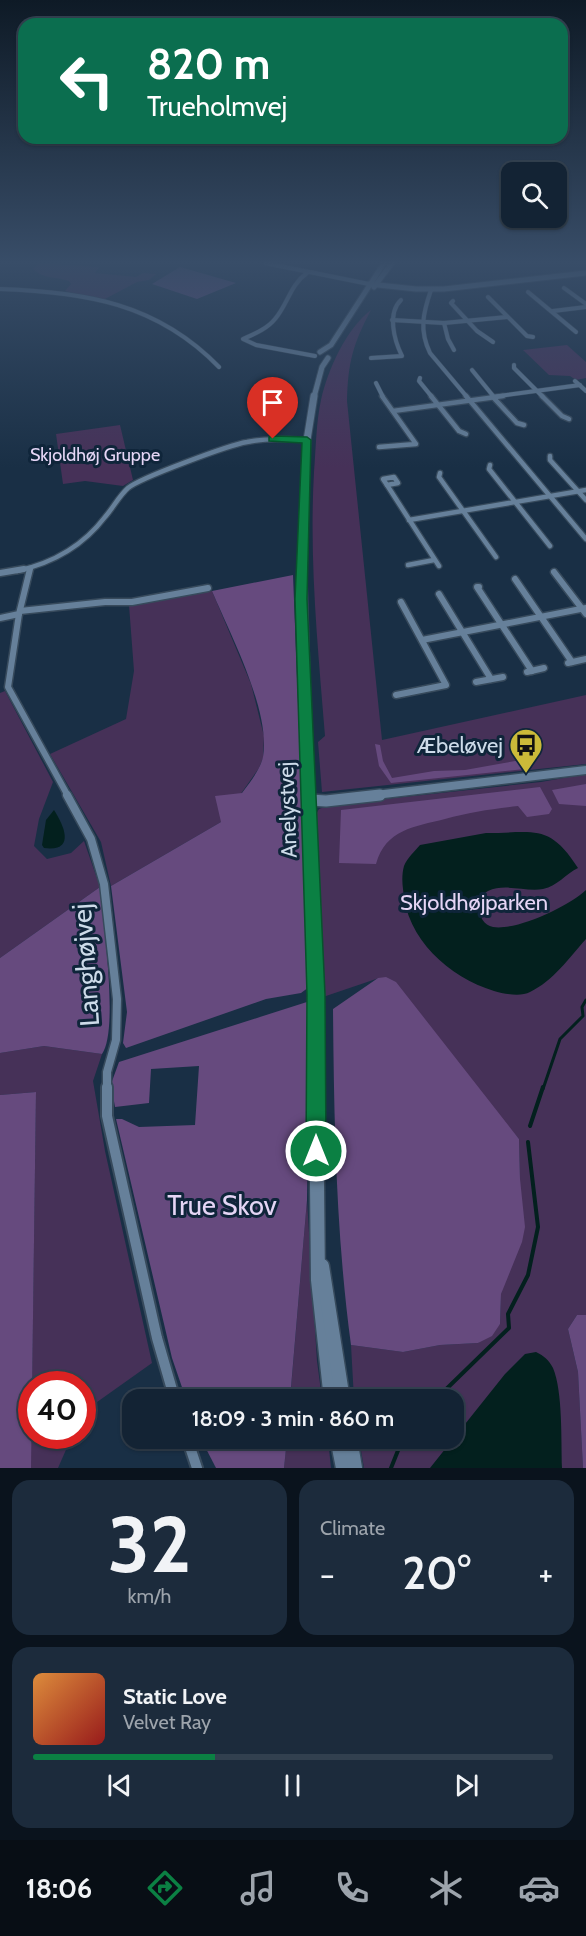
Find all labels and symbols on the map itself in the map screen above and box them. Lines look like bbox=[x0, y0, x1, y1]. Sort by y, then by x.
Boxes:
pin bbox=[247, 377, 298, 439]
park label: Skjoldhøj Gruppe bbox=[30, 444, 160, 466]
bus stop icon: Æbeløvej bbox=[508, 727, 544, 774]
place label: Æbeløvej bbox=[416, 732, 503, 759]
street label: Anelystvej bbox=[272, 761, 303, 859]
park label: Skjoldhøjparken bbox=[400, 889, 548, 916]
street label: Langhøjvej bbox=[65, 903, 106, 1027]
position arrow bbox=[284, 1119, 348, 1183]
park label: True Skov bbox=[167, 1189, 278, 1222]
speed limit sign: 40 bbox=[18, 1371, 96, 1449]

